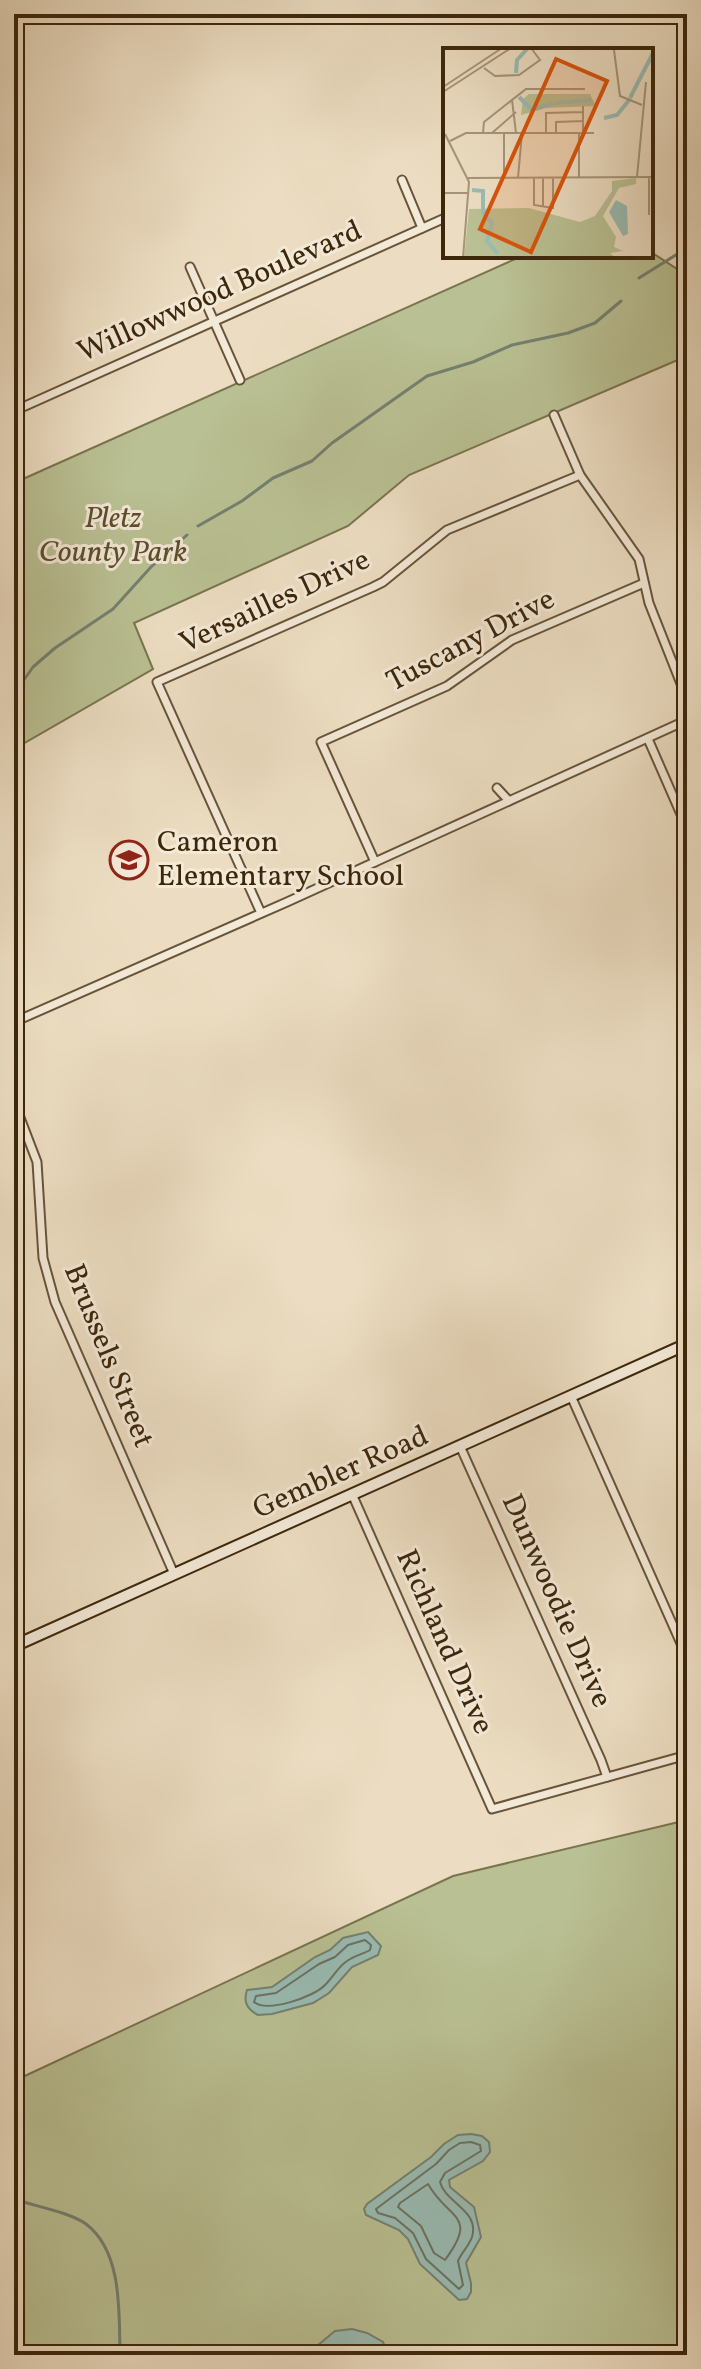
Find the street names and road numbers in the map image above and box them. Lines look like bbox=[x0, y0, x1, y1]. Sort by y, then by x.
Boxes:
street label: Willowwood Boulevard bbox=[71, 210, 369, 374]
street label: Versailles Drive bbox=[173, 540, 377, 664]
street label: Tuscany Drive bbox=[379, 579, 563, 703]
street label: Brussels Street bbox=[52, 1258, 164, 1454]
street label: Gembler Road bbox=[246, 1416, 436, 1530]
street label: Dunwoodie Drive bbox=[490, 1487, 622, 1715]
street label: Richland Drive bbox=[385, 1543, 503, 1741]

